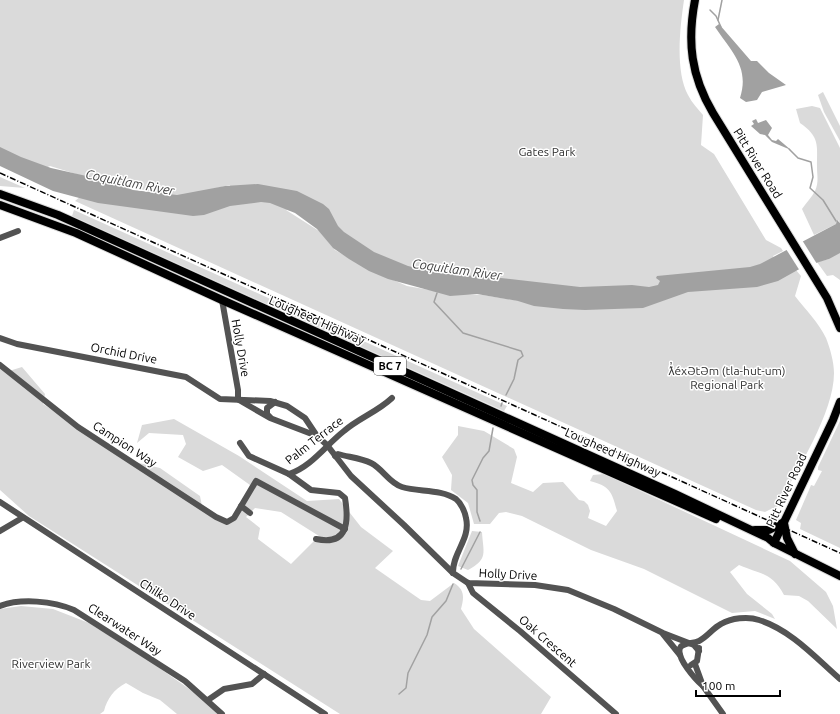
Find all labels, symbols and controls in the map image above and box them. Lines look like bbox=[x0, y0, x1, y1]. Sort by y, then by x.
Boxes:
street label: Pitt River Road bbox=[731, 126, 785, 200]
park label: Gates Park bbox=[518, 145, 576, 158]
water label: Coquitlam River bbox=[84, 166, 177, 198]
water label: Coquitlam River bbox=[411, 256, 504, 282]
street label: Lougheed Highway bbox=[267, 293, 367, 347]
street label: Holly Drive bbox=[230, 318, 252, 378]
street label: Orchid Drive bbox=[90, 340, 158, 366]
road number: BC 7 bbox=[374, 357, 406, 375]
park label: ƛ̓éxətəm (tla-hut-um) Regional Park bbox=[669, 361, 785, 391]
street label: Palm Terrace bbox=[283, 413, 345, 467]
street label: Campion Way bbox=[91, 419, 159, 470]
street label: Lougheed Highway bbox=[563, 425, 663, 479]
street label: Pitt River Road bbox=[763, 451, 809, 529]
street label: Holly Drive bbox=[478, 566, 538, 582]
street label: Chilko Drive bbox=[138, 576, 198, 622]
street label: Clearwater Way bbox=[86, 600, 164, 658]
street label: Oak Crescent bbox=[517, 613, 580, 670]
park label: Riverview Park bbox=[12, 657, 90, 670]
scale bar bbox=[696, 672, 780, 698]
text: 100 m bbox=[702, 679, 735, 692]

